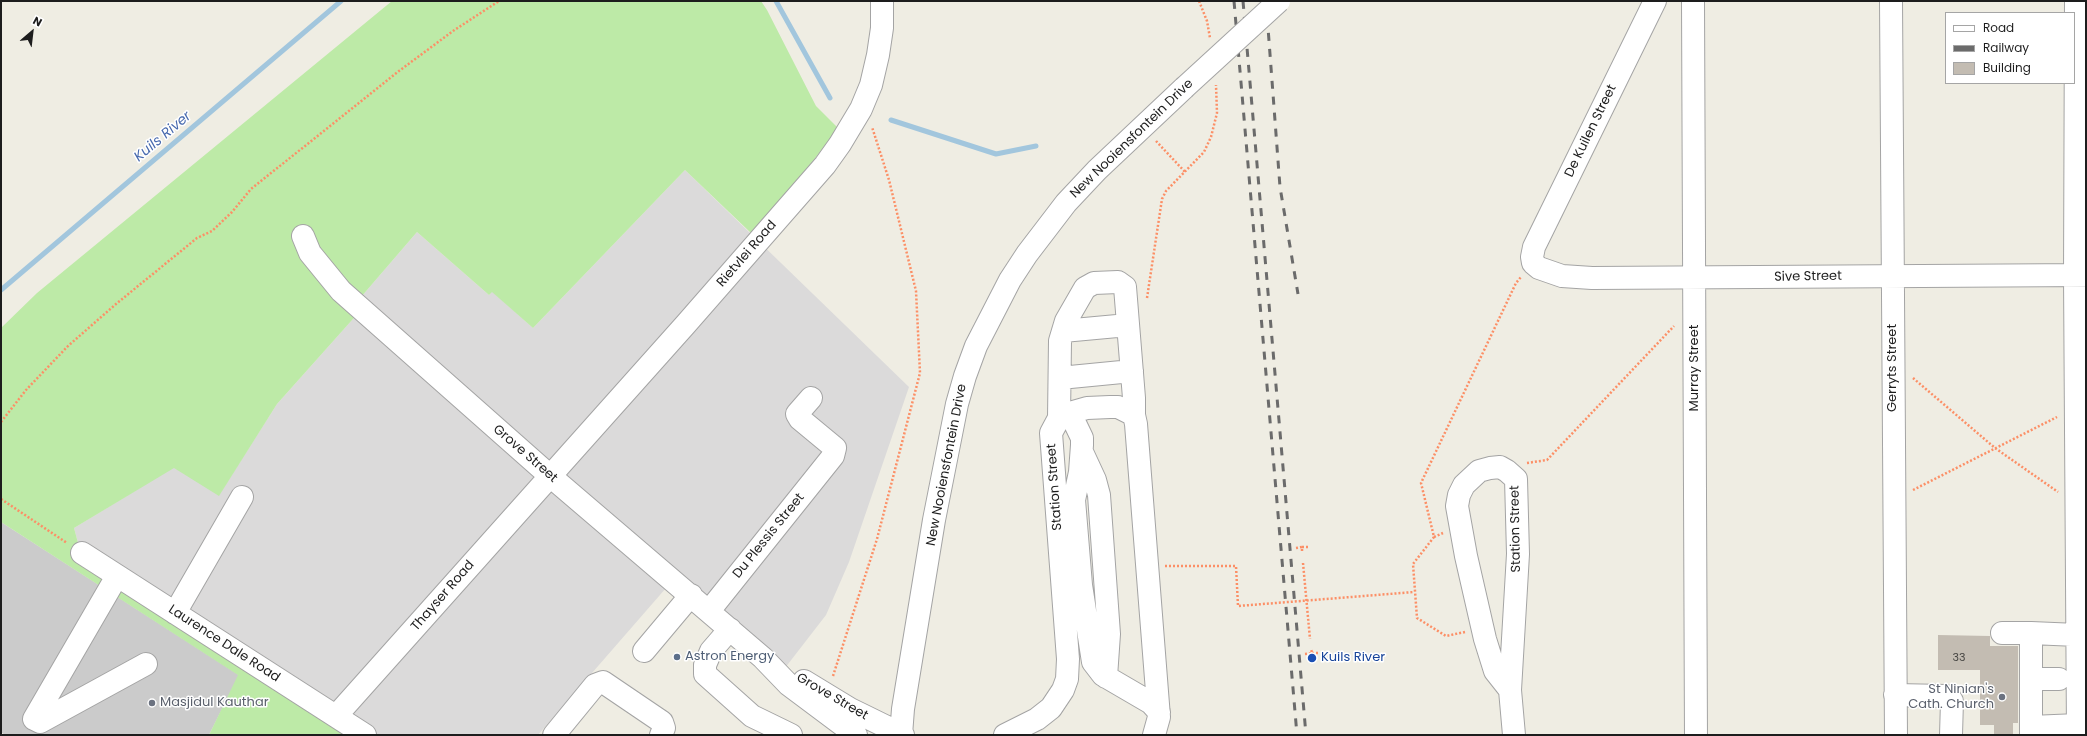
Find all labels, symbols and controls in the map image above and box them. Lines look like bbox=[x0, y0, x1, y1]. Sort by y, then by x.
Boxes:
north arrow bbox=[12, 12, 52, 52]
text: N bbox=[30, 12, 45, 30]
legend bbox=[1945, 12, 2075, 84]
text: Road bbox=[1983, 19, 2014, 36]
text: Railway bbox=[1983, 39, 2029, 56]
text: Building bbox=[1983, 59, 2031, 76]
street label: New Nooiensfontein Drive bbox=[1067, 76, 1197, 202]
street label: De Kuilen Street bbox=[1562, 82, 1620, 180]
water label: Kuils River bbox=[131, 108, 195, 166]
street label: Rietvlei Road bbox=[714, 218, 780, 290]
street label: Sive Street bbox=[1774, 269, 1842, 285]
street label: Gerryts Street bbox=[1885, 324, 1901, 412]
street label: Murray Street bbox=[1687, 325, 1703, 411]
street label: New Nooiensfontein Drive bbox=[924, 383, 970, 547]
street label: Grove Street bbox=[490, 422, 560, 486]
street label: Station Street bbox=[1044, 443, 1066, 531]
street label: Station Street bbox=[1507, 485, 1525, 573]
street label: Du Plessis Street bbox=[730, 490, 808, 582]
street label: Thayser Road bbox=[408, 558, 478, 634]
street label: Laurence Dale Road bbox=[165, 602, 283, 686]
place label: Astron Energy bbox=[685, 649, 774, 665]
place label: Kuils River bbox=[1321, 650, 1385, 666]
house number: 33 bbox=[1953, 651, 1965, 665]
marker: Astron Energy bbox=[672, 652, 682, 662]
marker: Kuils River bbox=[1306, 652, 1318, 664]
street label: Grove Street bbox=[793, 670, 871, 724]
place label: St Ninian's Cath. Church bbox=[1908, 682, 1994, 713]
marker: St Ninian's Cath. Church bbox=[1997, 692, 2007, 702]
place label: Masjidul Kauthar bbox=[160, 695, 269, 711]
marker: Masjidul Kauthar bbox=[147, 698, 157, 708]

